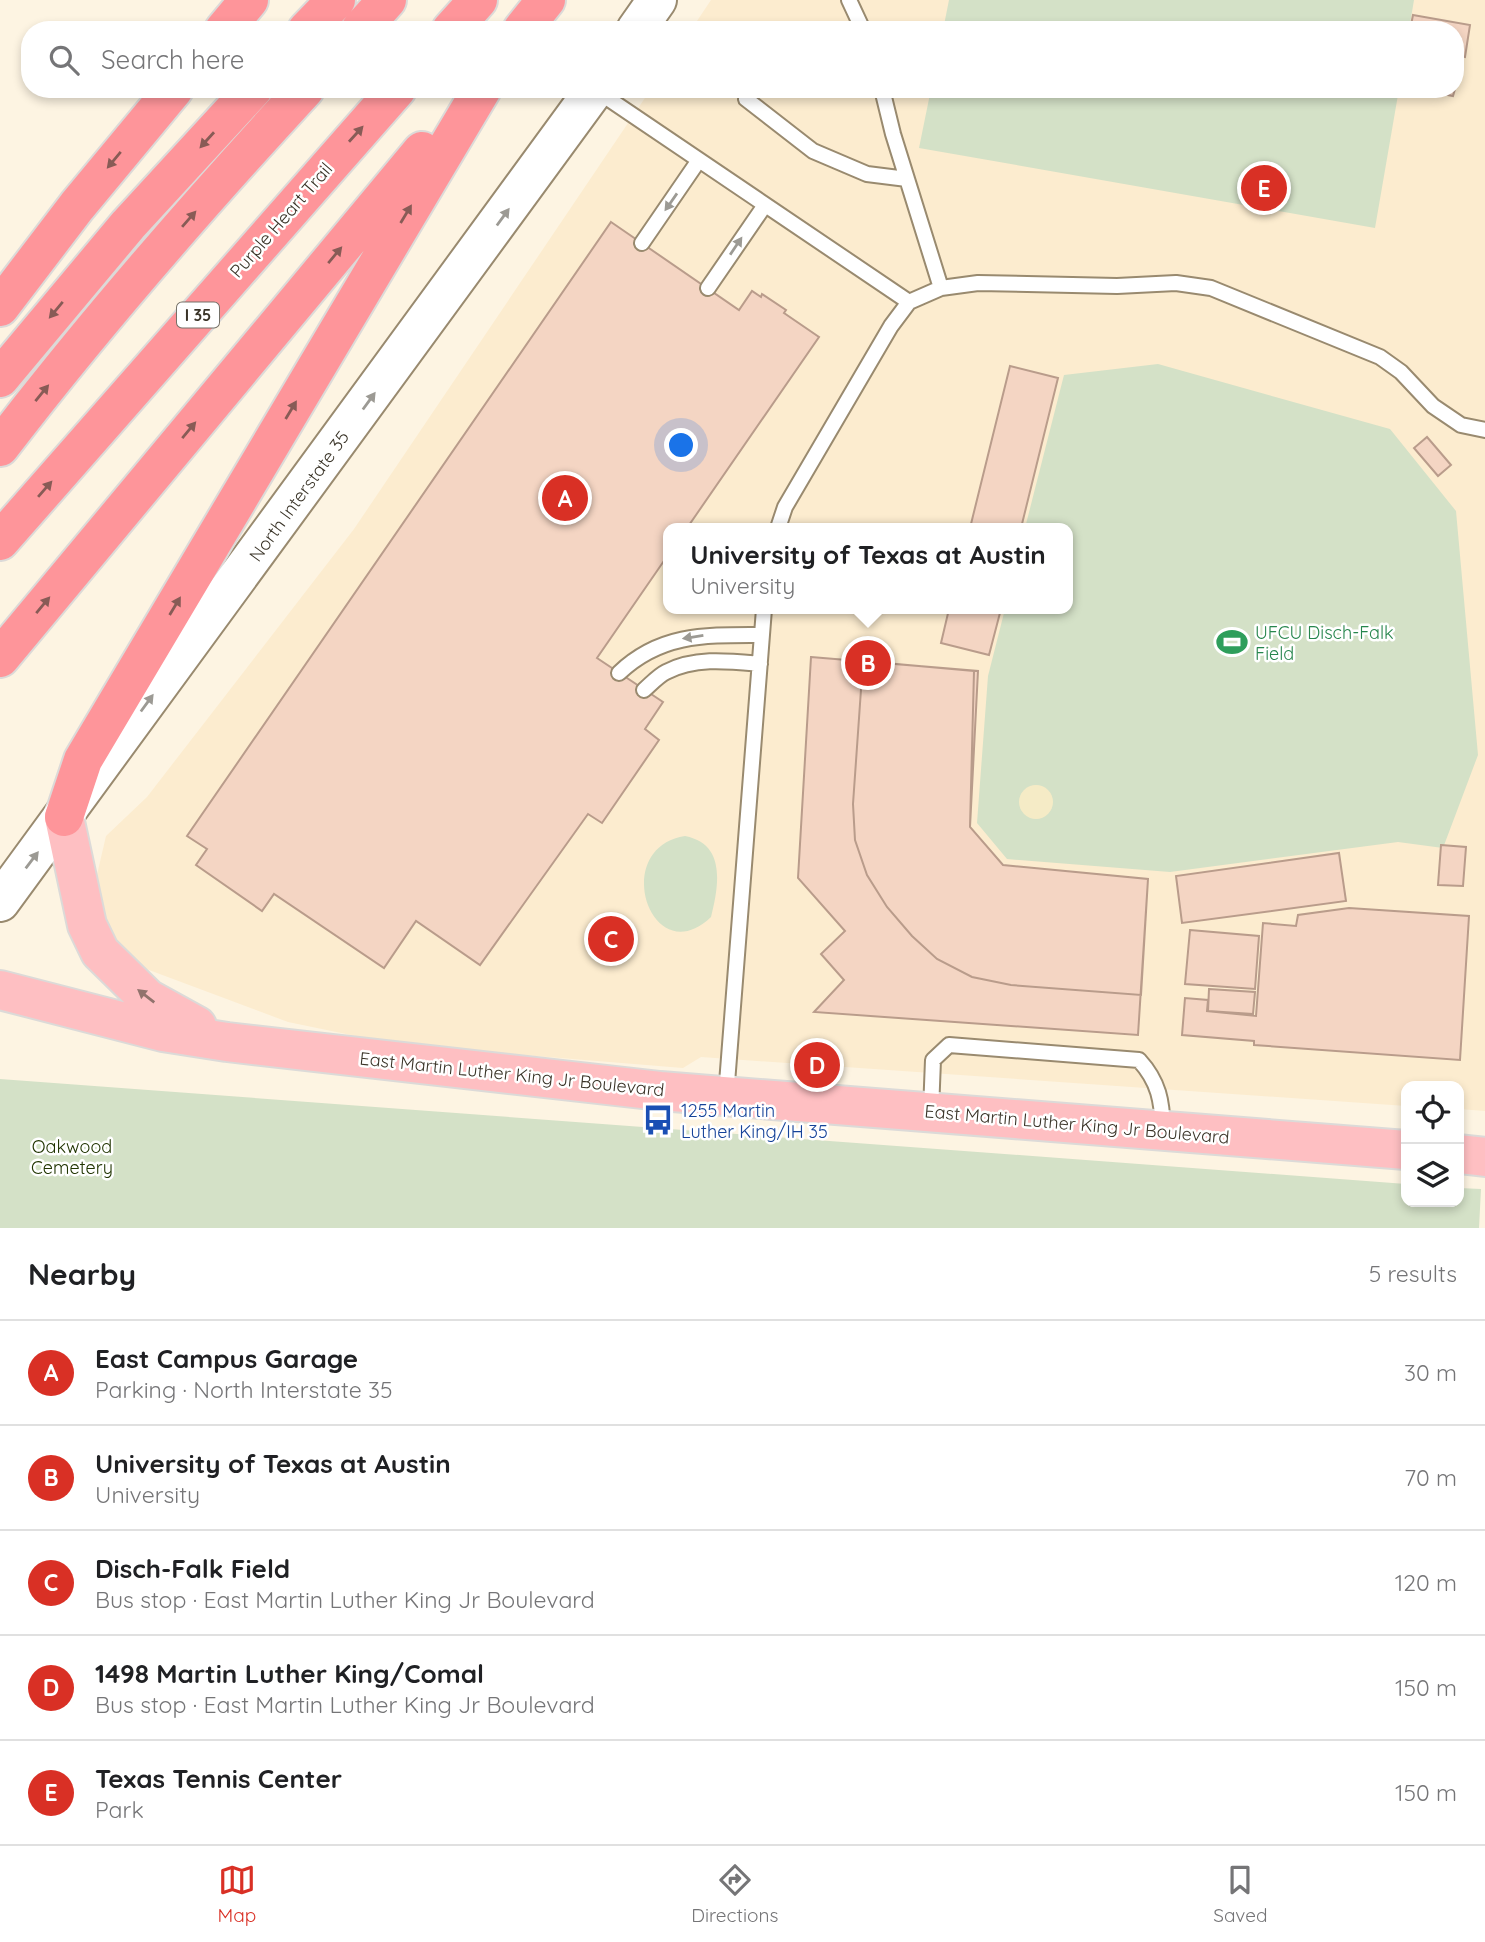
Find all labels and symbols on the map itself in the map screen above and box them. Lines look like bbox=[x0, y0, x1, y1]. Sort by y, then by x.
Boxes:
one-way arrow bbox=[348, 126, 364, 143]
one-way arrow bbox=[199, 131, 215, 148]
one-way arrow bbox=[107, 151, 122, 169]
street label: Purple Heart Trail bbox=[225, 158, 337, 282]
pin: E bbox=[1241, 162, 1287, 214]
one-way arrow bbox=[664, 193, 678, 211]
one-way arrow bbox=[400, 205, 412, 224]
one-way arrow bbox=[496, 208, 510, 226]
one-way arrow bbox=[181, 210, 197, 228]
one-way arrow bbox=[730, 236, 743, 256]
one-way arrow bbox=[327, 247, 342, 265]
one-way arrow bbox=[49, 302, 64, 319]
road number: I 35 bbox=[177, 302, 219, 328]
one-way arrow bbox=[34, 384, 49, 402]
one-way arrow bbox=[361, 392, 375, 410]
one-way arrow bbox=[284, 401, 297, 420]
one-way arrow bbox=[181, 422, 196, 439]
street label: North Interstate 35 bbox=[244, 426, 354, 566]
your location bbox=[664, 428, 698, 462]
pin: A bbox=[542, 472, 588, 524]
one-way arrow bbox=[37, 481, 52, 498]
one-way arrow bbox=[168, 596, 181, 615]
one-way arrow bbox=[36, 597, 51, 615]
place label: UFCU Disch-Falk Field bbox=[1255, 621, 1394, 665]
sports icon: UFCU Disch-Falk Field bbox=[1215, 625, 1249, 659]
one-way arrow bbox=[682, 632, 704, 643]
pin: B bbox=[845, 637, 891, 689]
one-way arrow bbox=[140, 694, 154, 712]
one-way arrow bbox=[24, 851, 39, 869]
pin: C bbox=[588, 913, 634, 965]
one-way arrow bbox=[138, 989, 156, 1004]
pin: D bbox=[794, 1039, 840, 1091]
street label: East Martin Luther King Jr Boulevard bbox=[359, 1047, 665, 1101]
place label: 1255 Martin Luther King/IH 35 bbox=[681, 1099, 828, 1143]
street label: East Martin Luther King Jr Boulevard bbox=[924, 1099, 1230, 1149]
bus stop icon: 1255 Martin Luther King/IH 35 bbox=[641, 1103, 675, 1137]
park label: Oakwood Cemetery bbox=[31, 1135, 113, 1179]

